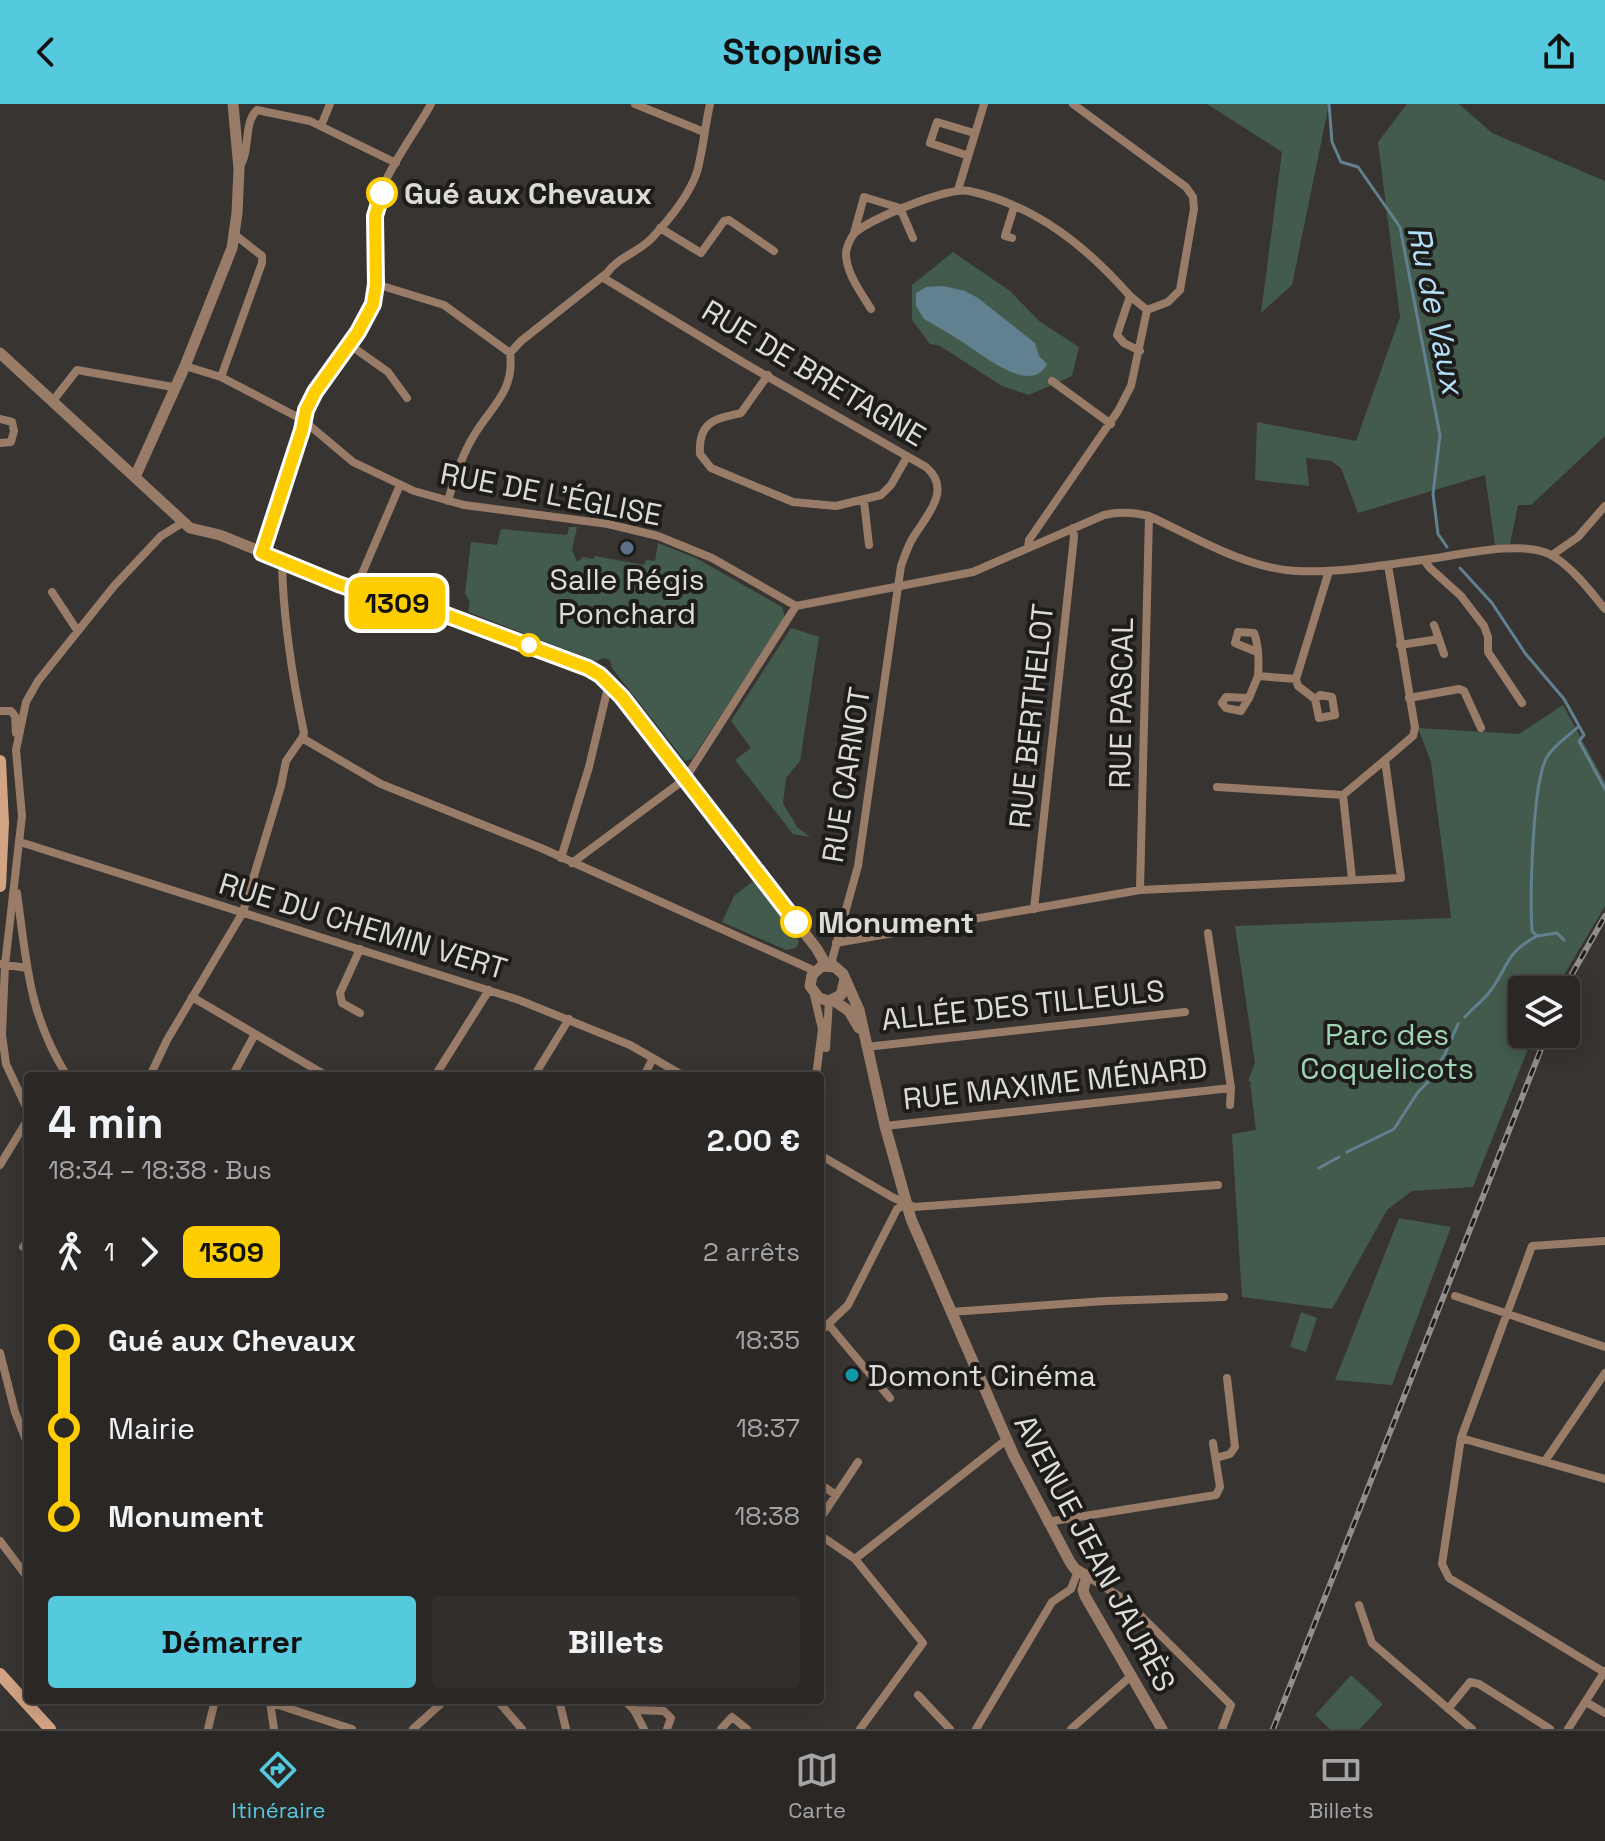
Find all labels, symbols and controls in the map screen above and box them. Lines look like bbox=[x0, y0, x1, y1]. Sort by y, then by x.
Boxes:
text: Stopwise bbox=[723, 29, 882, 75]
icon: back bbox=[24, 30, 68, 74]
icon: share bbox=[1537, 30, 1581, 74]
place label: Gué aux Chevaux bbox=[404, 174, 652, 213]
marker: Gué aux Chevaux bbox=[367, 178, 397, 208]
water label: Ru de Vaux bbox=[1399, 222, 1474, 401]
street label: RUE DE BRETAGNE bbox=[695, 291, 933, 455]
street label: RUE DE L'ÉGLISE bbox=[437, 453, 665, 535]
marker: Salle Régis Ponchard bbox=[618, 539, 636, 557]
place label: Salle Régis Ponchard bbox=[550, 560, 704, 633]
line badge: 1309 bbox=[341, 577, 453, 629]
text: 1309 bbox=[364, 585, 430, 621]
street label: RUE BERTHELOT bbox=[1000, 602, 1062, 830]
street label: RUE PASCAL bbox=[1100, 617, 1142, 789]
unlabelled marker bbox=[518, 634, 540, 656]
street label: RUE CARNOT bbox=[813, 684, 879, 866]
street label: RUE DU CHEMIN VERT bbox=[214, 864, 512, 988]
place label: Monument bbox=[818, 903, 974, 942]
marker: Monument bbox=[781, 907, 811, 937]
street label: ALLÉE DES TILLEULS bbox=[879, 971, 1167, 1039]
map controls bbox=[1508, 976, 1580, 1048]
button: layers bbox=[1508, 976, 1580, 1048]
park label: Parc des Coquelicots bbox=[1300, 1015, 1474, 1088]
street label: RUE MAXIME MÉNARD bbox=[901, 1048, 1209, 1118]
text: 4 min bbox=[48, 1095, 164, 1151]
text: 2.00 € bbox=[707, 1121, 800, 1160]
text: 18:34 – 18:38 · Bus bbox=[48, 1153, 272, 1187]
icon: walk bbox=[48, 1230, 92, 1274]
icon: forward bbox=[127, 1230, 171, 1274]
text: 1309 bbox=[199, 1234, 264, 1270]
text: 1 bbox=[104, 1235, 115, 1269]
text: 2 arrêts bbox=[703, 1235, 800, 1269]
text: Gué aux Chevaux bbox=[108, 1321, 356, 1360]
text: 18:35 bbox=[735, 1323, 800, 1357]
place label: Domont Cinéma bbox=[868, 1356, 1096, 1395]
marker: Domont Cinéma bbox=[843, 1366, 861, 1384]
street label: AVENUE JEAN JAURÈS bbox=[1005, 1408, 1185, 1698]
text: Mairie bbox=[108, 1409, 195, 1448]
text: 18:37 bbox=[736, 1411, 800, 1445]
text: Monument bbox=[108, 1497, 264, 1536]
text: 18:38 bbox=[734, 1499, 800, 1533]
button: Démarrer bbox=[48, 1596, 416, 1688]
button: Billets bbox=[432, 1596, 800, 1688]
tab: Itinéraire bbox=[231, 1748, 326, 1824]
tab: Carte bbox=[788, 1748, 846, 1824]
tab: Billets bbox=[1309, 1748, 1374, 1824]

